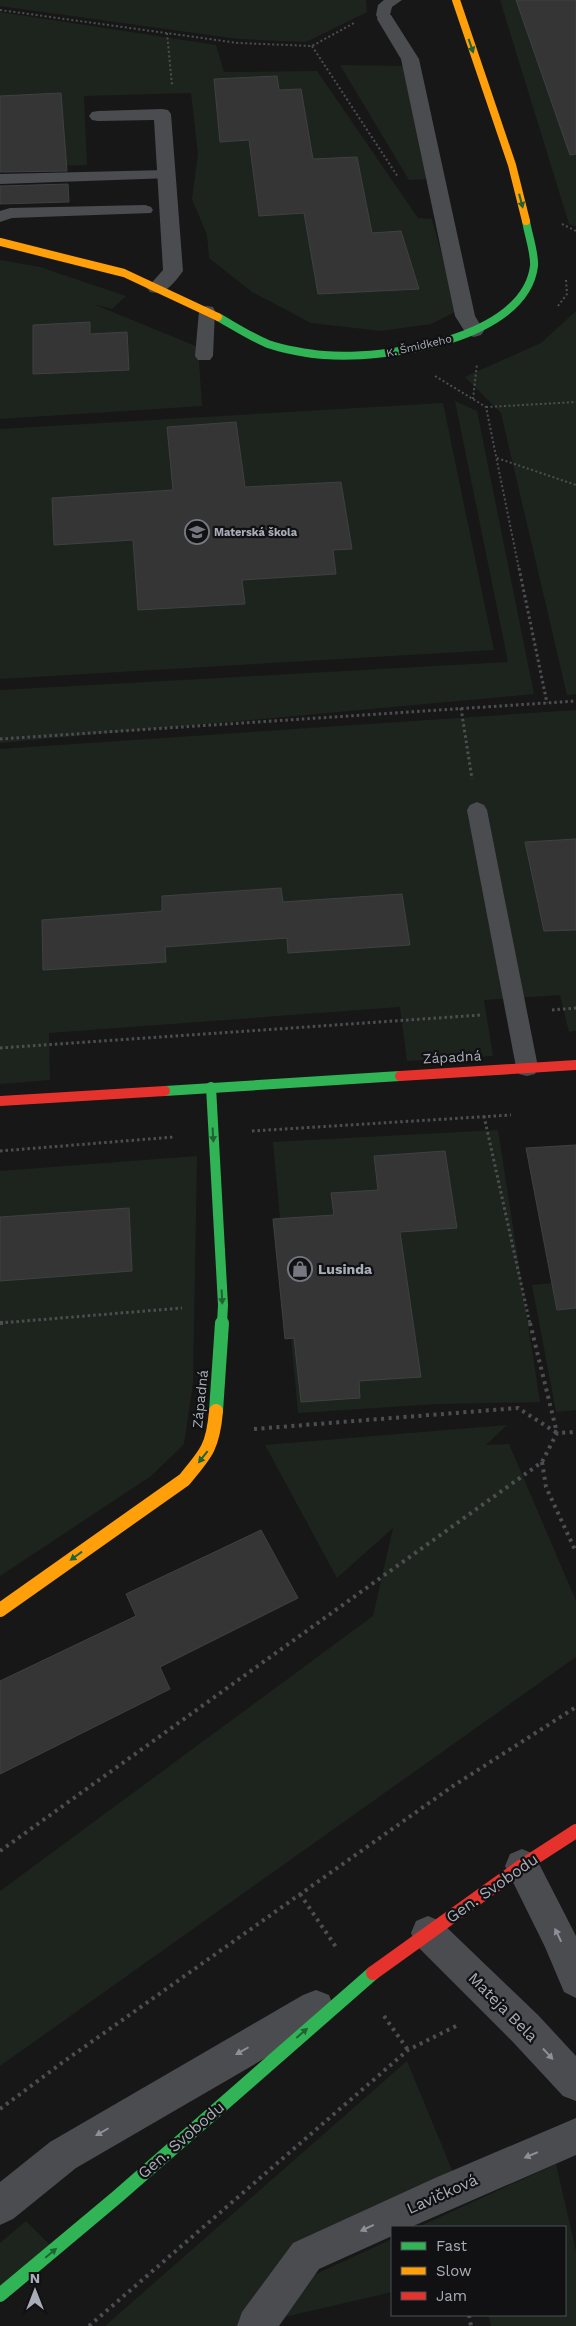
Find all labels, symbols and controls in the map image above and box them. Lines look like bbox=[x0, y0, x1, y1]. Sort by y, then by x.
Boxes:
one-way arrow bbox=[467, 39, 475, 54]
one-way arrow bbox=[518, 193, 526, 208]
street label: K. Šmidkeho bbox=[385, 331, 453, 360]
school or university icon: Materská škola bbox=[184, 519, 210, 545]
place label: Materská škola bbox=[214, 526, 298, 539]
street label: Západná bbox=[422, 1047, 482, 1067]
one-way arrow bbox=[209, 1127, 217, 1143]
shop icon: Lusinda bbox=[287, 1256, 313, 1282]
place label: Lusinda bbox=[318, 1261, 373, 1277]
one-way arrow bbox=[219, 1290, 227, 1306]
street label: Západná bbox=[189, 1369, 211, 1429]
one-way arrow bbox=[198, 1450, 208, 1464]
one-way arrow bbox=[69, 1551, 82, 1561]
street label: Gen. Svobodu bbox=[442, 1849, 542, 1927]
one-way arrow bbox=[553, 1928, 561, 1942]
street label: Mateja Bela bbox=[464, 1968, 542, 2046]
one-way arrow bbox=[296, 2027, 308, 2039]
one-way arrow bbox=[236, 2046, 249, 2055]
one-way arrow bbox=[543, 2048, 554, 2060]
street label: Gen. Svobodu bbox=[134, 2097, 228, 2183]
one-way arrow bbox=[95, 2128, 109, 2137]
one-way arrow bbox=[524, 2152, 538, 2160]
street label: Lavičková bbox=[404, 2170, 480, 2218]
one-way arrow bbox=[360, 2224, 374, 2232]
legend bbox=[391, 2226, 566, 2316]
text: Fast bbox=[436, 2237, 468, 2255]
one-way arrow bbox=[44, 2247, 57, 2258]
text: Slow bbox=[436, 2262, 472, 2280]
north arrow bbox=[10, 2266, 60, 2316]
text: N bbox=[30, 2270, 40, 2286]
text: Jam bbox=[436, 2287, 467, 2305]

